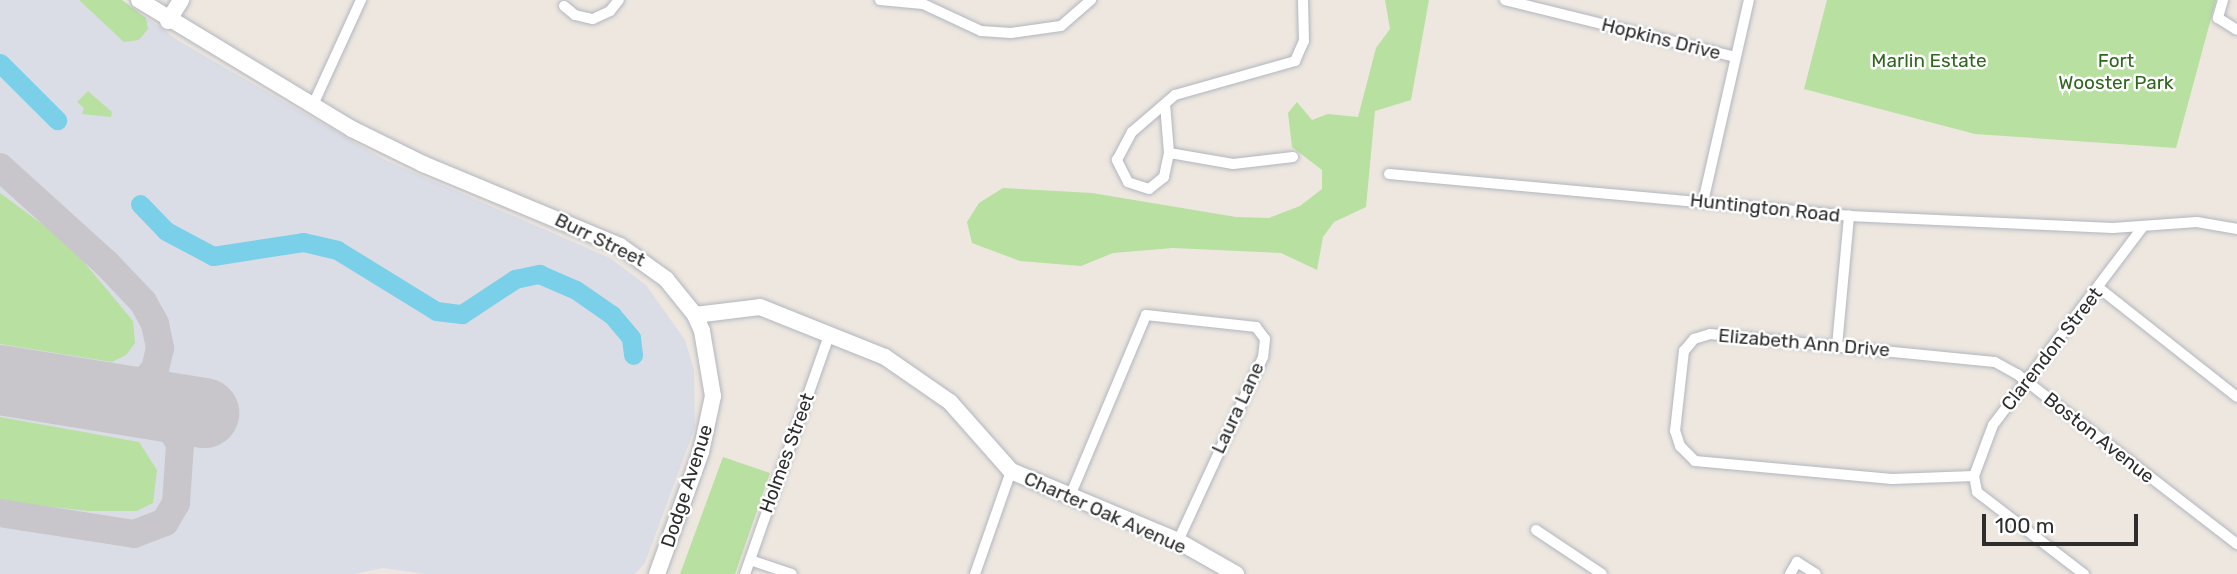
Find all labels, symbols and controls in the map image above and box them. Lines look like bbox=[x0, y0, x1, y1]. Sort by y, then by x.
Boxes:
street label: Hopkins Drive bbox=[1599, 13, 1723, 65]
park label: Marlin Estate bbox=[1871, 50, 1987, 72]
park label: Fort Wooster Park bbox=[2058, 50, 2174, 94]
street label: Huntington Road bbox=[1689, 189, 1841, 227]
street label: Burr Street bbox=[551, 208, 649, 272]
street label: Clarendon Street bbox=[1997, 283, 2107, 415]
street label: Elizabeth Ann Drive bbox=[1717, 324, 1891, 362]
street label: Laura Lane bbox=[1207, 359, 1269, 457]
street label: Boston Avenue bbox=[2039, 388, 2159, 488]
street label: Holmes Street bbox=[755, 390, 819, 516]
street label: Dodge Avenue bbox=[656, 421, 718, 551]
street label: Charter Oak Avenue bbox=[1020, 467, 1190, 559]
scale bar bbox=[1985, 500, 2141, 544]
text: 100 m bbox=[1995, 513, 2054, 538]

